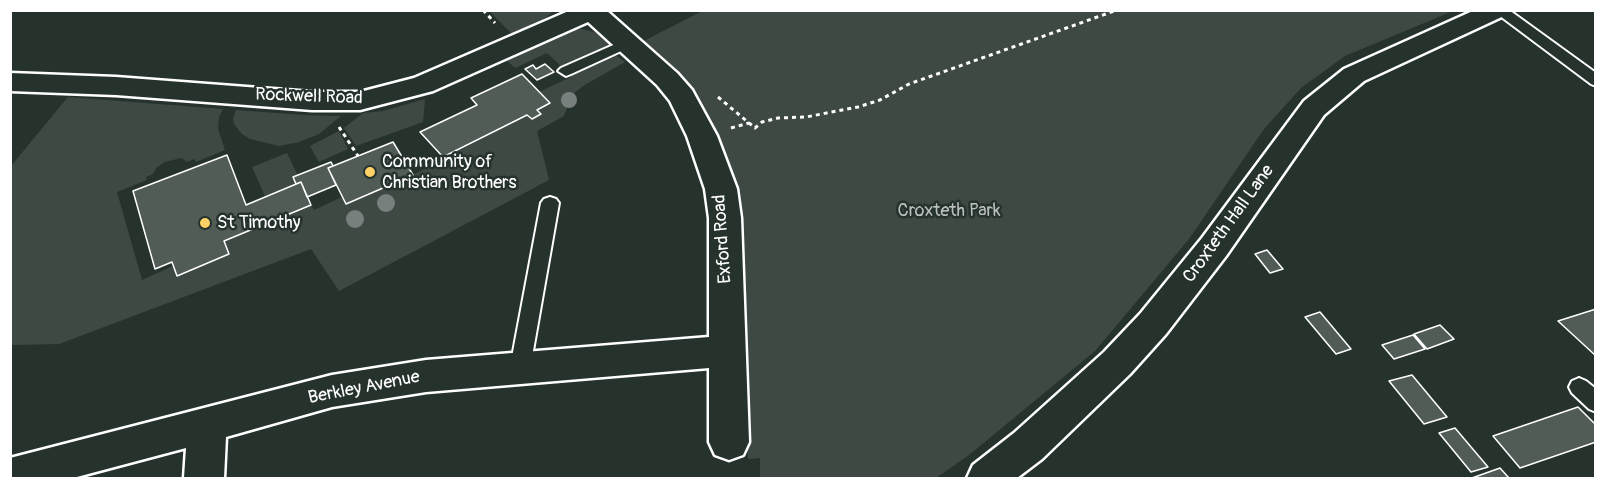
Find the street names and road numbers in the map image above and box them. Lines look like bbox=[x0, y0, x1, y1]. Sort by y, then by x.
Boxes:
street label: Rockwell Road bbox=[255, 84, 363, 110]
street label: Croxteth Hall Lane bbox=[1179, 161, 1279, 287]
street label: Exford Road bbox=[709, 194, 737, 284]
street label: Berkley Avenue bbox=[306, 367, 422, 409]

